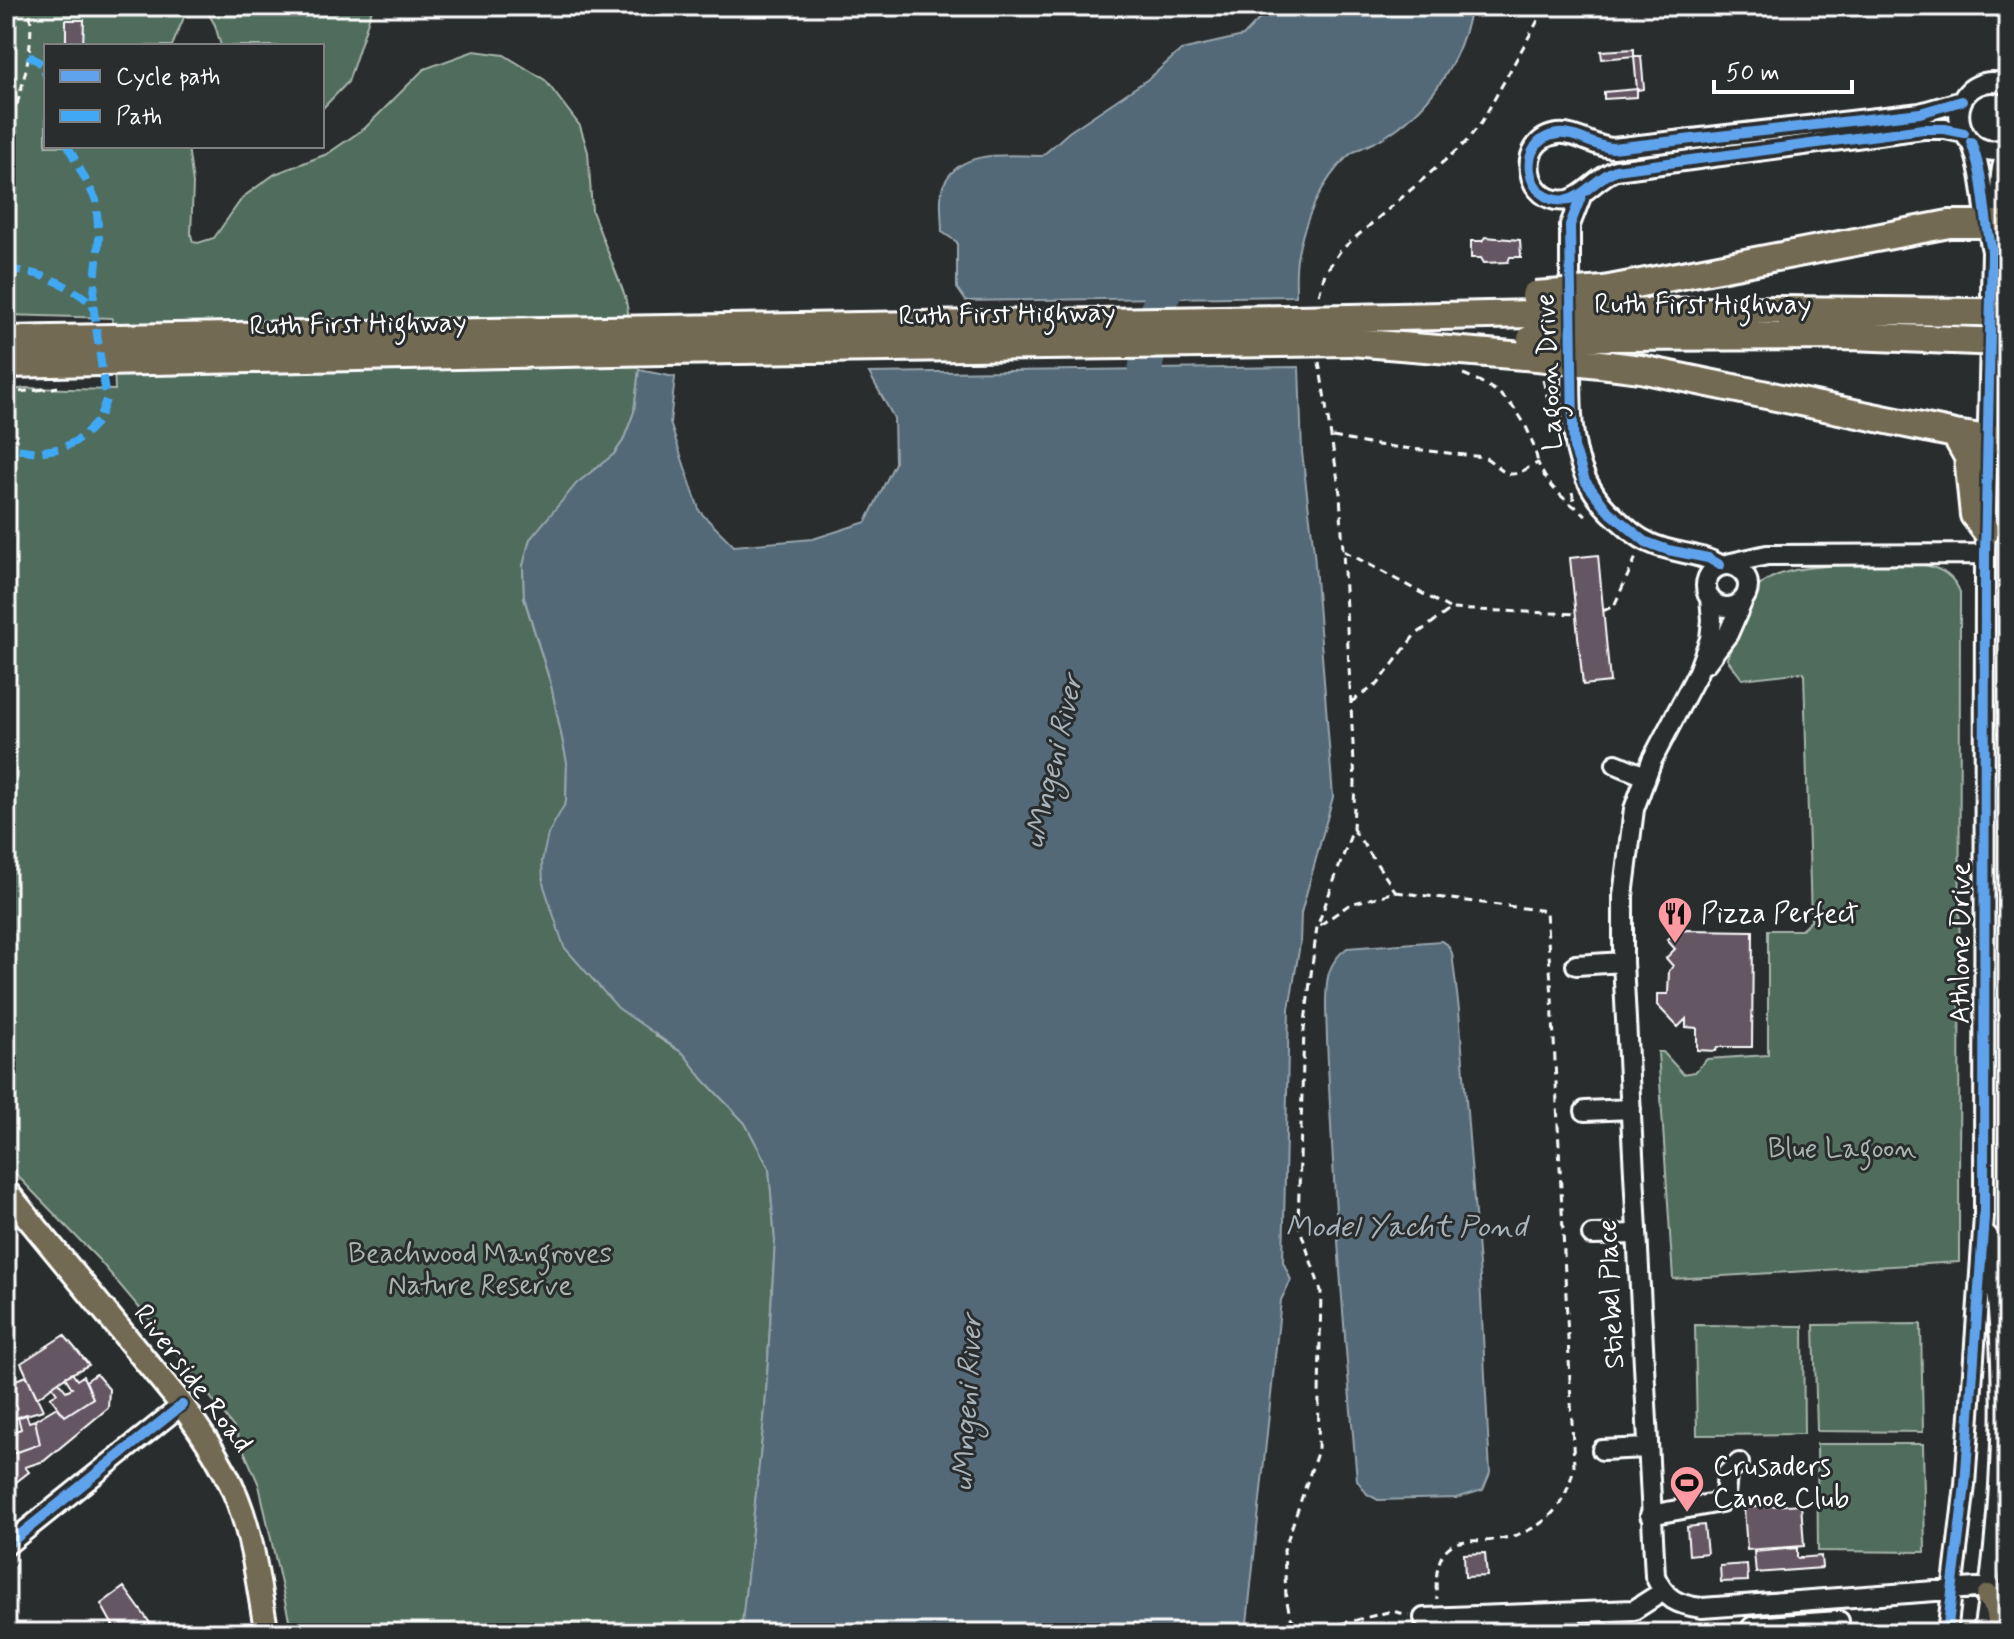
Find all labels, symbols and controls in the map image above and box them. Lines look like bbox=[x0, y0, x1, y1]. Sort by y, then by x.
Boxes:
legend bbox=[44, 44, 324, 148]
scale bar bbox=[1714, 44, 1852, 94]
text: 50 m bbox=[1726, 58, 1780, 89]
text: Cycle path bbox=[116, 62, 221, 93]
text: Path bbox=[116, 102, 162, 133]
street label: Ruth First Highway bbox=[1594, 287, 1812, 327]
street label: Lagoon Drive bbox=[1527, 293, 1576, 451]
street label: Ruth First Highway bbox=[898, 295, 1116, 338]
street label: Ruth First Highway bbox=[249, 305, 467, 348]
water label: uMngeni River bbox=[1015, 668, 1097, 853]
street label: Athlone Drive bbox=[1943, 862, 1980, 1024]
restaurant icon: Pizza Perfect bbox=[1656, 895, 1694, 945]
place label: Pizza Perfect bbox=[1701, 896, 1859, 933]
park label: Blue Lagoon bbox=[1768, 1131, 1916, 1171]
water label: Model Yacht Pond bbox=[1285, 1208, 1530, 1247]
street label: Stiebel Place bbox=[1590, 1218, 1634, 1370]
park label: Beachwood Mangroves Nature Reserve bbox=[348, 1236, 612, 1305]
street label: Riverside Road bbox=[124, 1297, 260, 1461]
water label: uMngeni River bbox=[944, 1310, 995, 1493]
place label: Crusaders Canoe Club bbox=[1713, 1449, 1849, 1518]
sports icon: Crusaders Canoe Club bbox=[1668, 1464, 1706, 1514]

